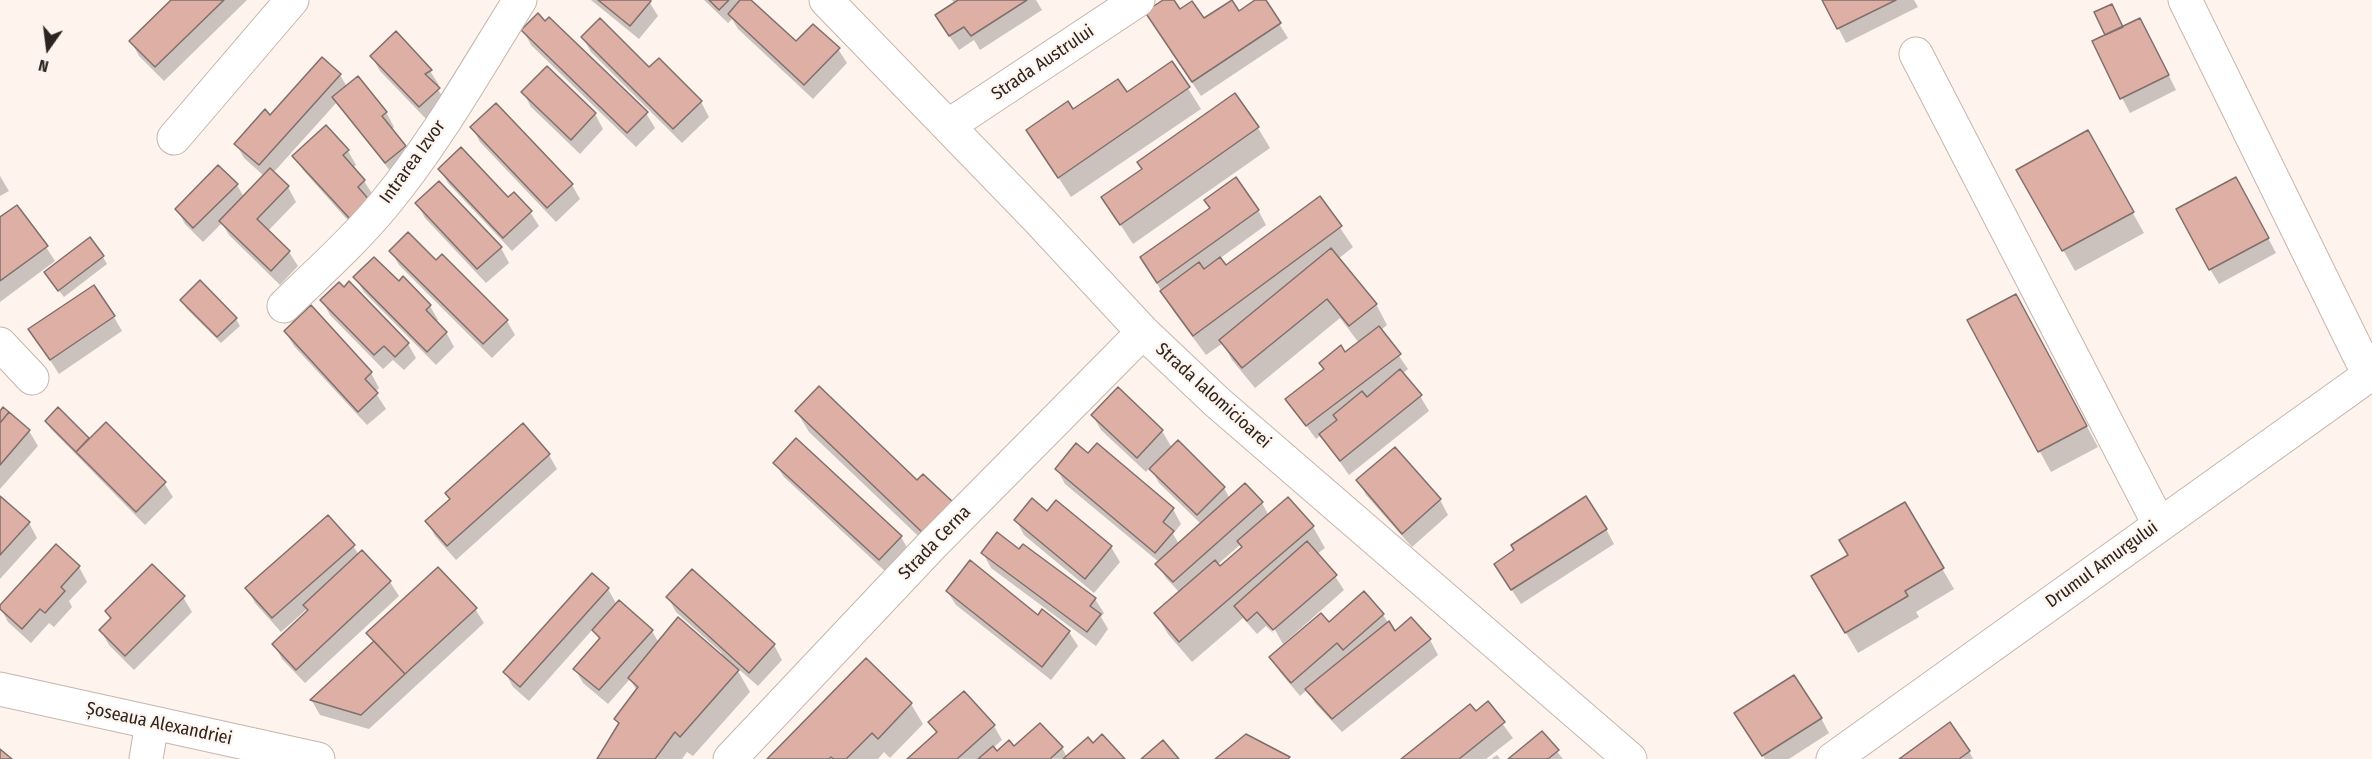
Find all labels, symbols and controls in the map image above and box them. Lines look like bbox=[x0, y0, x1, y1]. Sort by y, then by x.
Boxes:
north arrow bbox=[18, 18, 78, 78]
street label: Strada Austrului bbox=[988, 21, 1098, 105]
text: N bbox=[37, 56, 50, 76]
street label: Intrarea Izvor bbox=[376, 116, 450, 208]
street label: Strada Ialomicioarei bbox=[1151, 339, 1275, 453]
street label: Strada Cerna bbox=[894, 502, 976, 584]
street label: Drumul Amurgului bbox=[2042, 517, 2162, 613]
street label: Șoseaua Alexandriei bbox=[84, 698, 234, 750]

